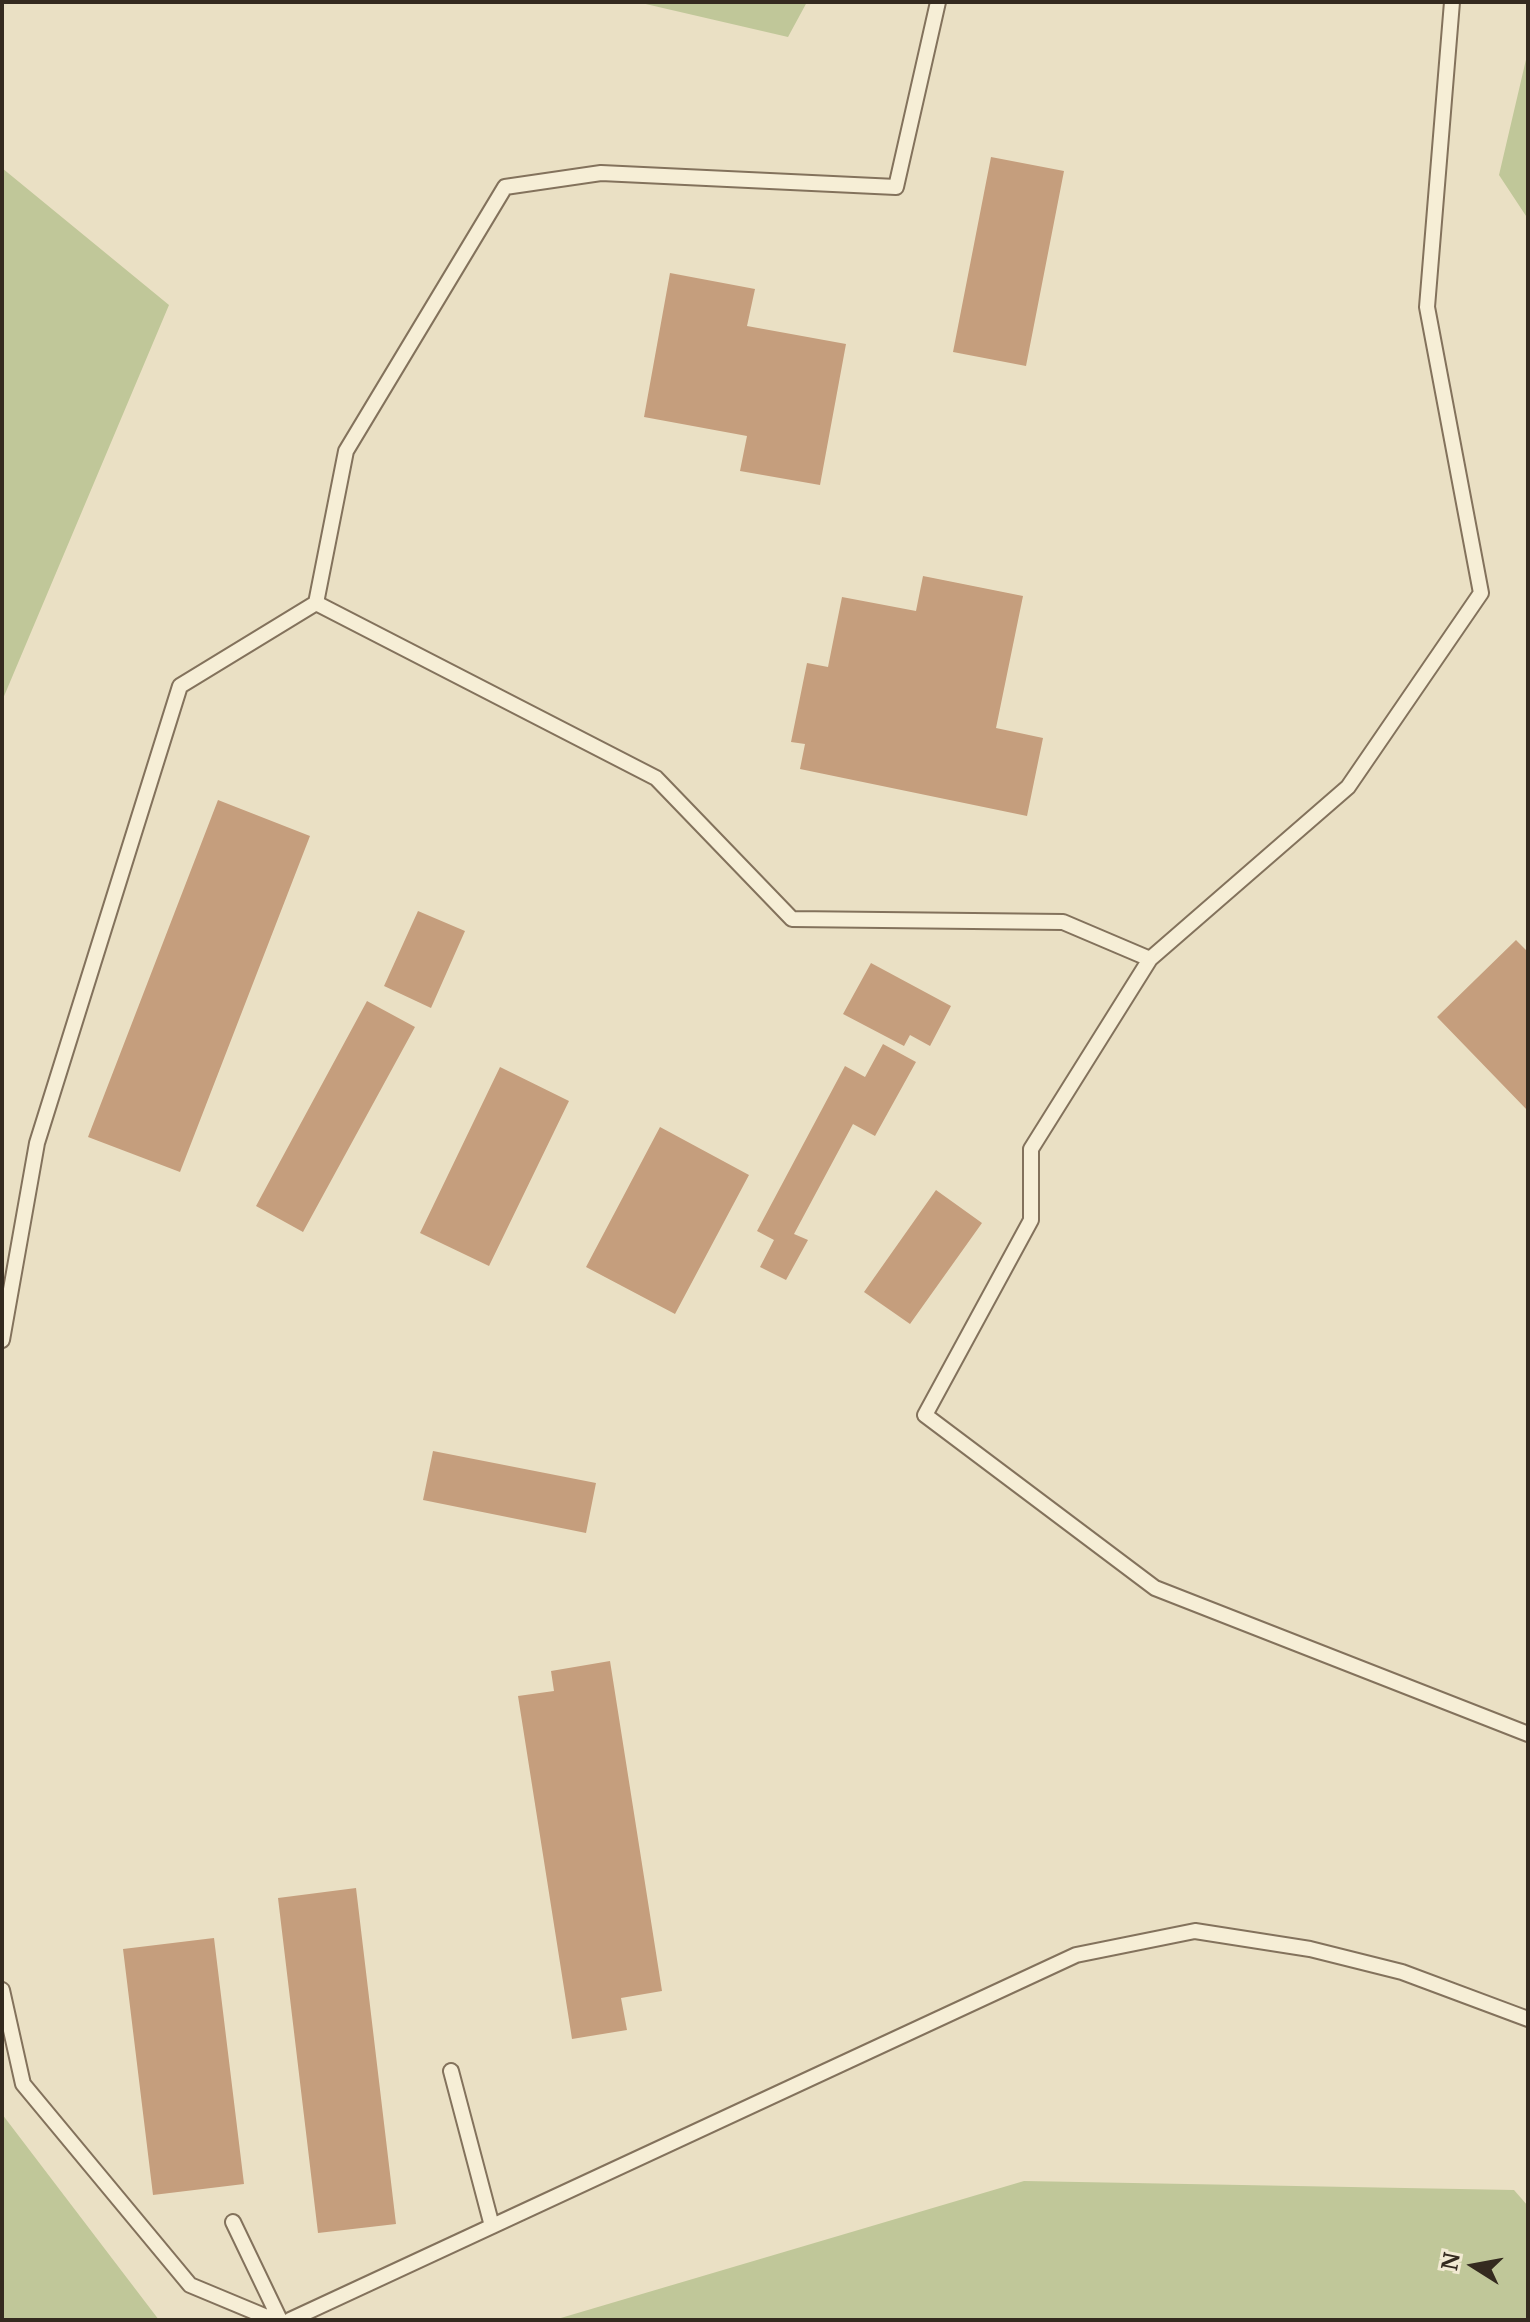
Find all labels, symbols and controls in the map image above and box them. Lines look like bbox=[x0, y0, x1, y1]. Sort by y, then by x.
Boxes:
north arrow bbox=[1434, 2226, 1514, 2306]
text: N bbox=[1435, 2250, 1466, 2273]

